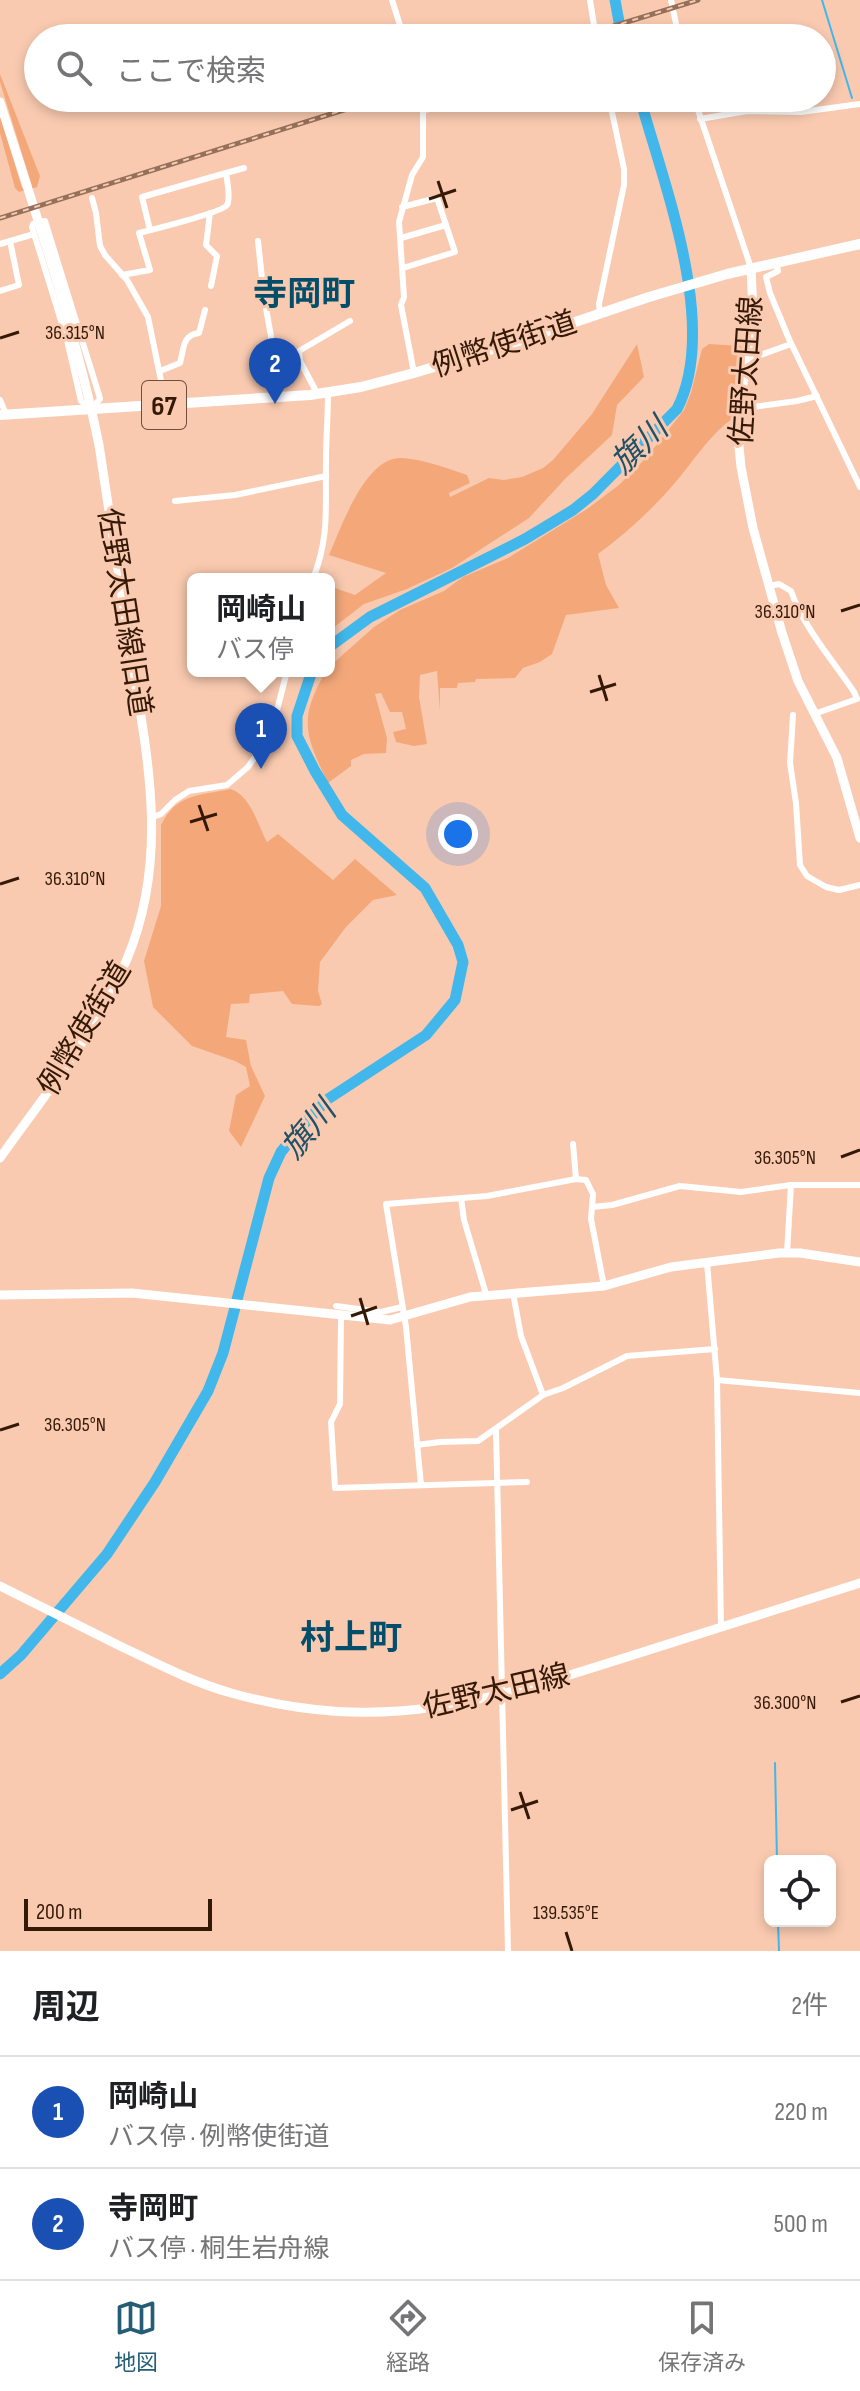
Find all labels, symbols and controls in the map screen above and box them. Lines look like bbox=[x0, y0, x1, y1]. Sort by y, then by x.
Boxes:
search box bbox=[24, 24, 836, 112]
icon: search bbox=[52, 46, 96, 90]
text: ここで検索 bbox=[116, 54, 266, 90]
district label: 寺岡町 bbox=[253, 274, 355, 315]
street label: 佐野太田線 bbox=[724, 295, 770, 447]
street label: 例幣使街道 bbox=[427, 305, 581, 385]
text: 36.315°N bbox=[45, 321, 105, 345]
pin: 2 bbox=[249, 338, 301, 404]
road number: 67 bbox=[142, 381, 186, 429]
water label: 旗川 bbox=[603, 408, 679, 482]
street label: 佐野太田線旧道 bbox=[90, 506, 158, 719]
popup bbox=[187, 573, 335, 677]
text: 岡崎山 bbox=[216, 592, 306, 628]
text: 36.310°N bbox=[755, 600, 815, 624]
text: バス停 bbox=[216, 635, 294, 666]
pin: 1 bbox=[235, 703, 287, 769]
your location bbox=[438, 814, 478, 854]
text: 36.310°N bbox=[45, 867, 105, 891]
street label: 例幣使街道 bbox=[31, 955, 139, 1102]
water label: 旗川 bbox=[274, 1091, 347, 1167]
text: 36.305°N bbox=[754, 1146, 816, 1170]
text: 36.305°N bbox=[44, 1413, 106, 1437]
district label: 村上町 bbox=[300, 1618, 402, 1659]
street label: 佐野太田線 bbox=[419, 1658, 573, 1726]
text: 36.300°N bbox=[754, 1691, 816, 1715]
map controls bbox=[764, 1855, 836, 1927]
button: locate bbox=[764, 1855, 836, 1927]
scale bar bbox=[24, 1895, 212, 1931]
text: 200 m bbox=[36, 1899, 82, 1926]
text: 139.535°E bbox=[533, 1901, 599, 1925]
text: 周辺 bbox=[32, 1987, 100, 2028]
text: 2件 bbox=[791, 1991, 828, 2022]
text: 岡崎山 bbox=[108, 2079, 198, 2115]
text: 1 bbox=[53, 2097, 63, 2128]
text: 220 m bbox=[774, 2097, 828, 2128]
text: バス停 · 例幣使街道 bbox=[108, 2122, 329, 2153]
text: 寺岡町 bbox=[108, 2191, 198, 2227]
text: 2 bbox=[52, 2209, 64, 2240]
text: 500 m bbox=[774, 2209, 828, 2240]
text: バス停 · 桐生岩舟線 bbox=[108, 2234, 329, 2265]
tab: 地図 bbox=[114, 2296, 158, 2377]
tab: 経路 bbox=[386, 2296, 430, 2377]
tab: 保存済み bbox=[658, 2296, 746, 2377]

